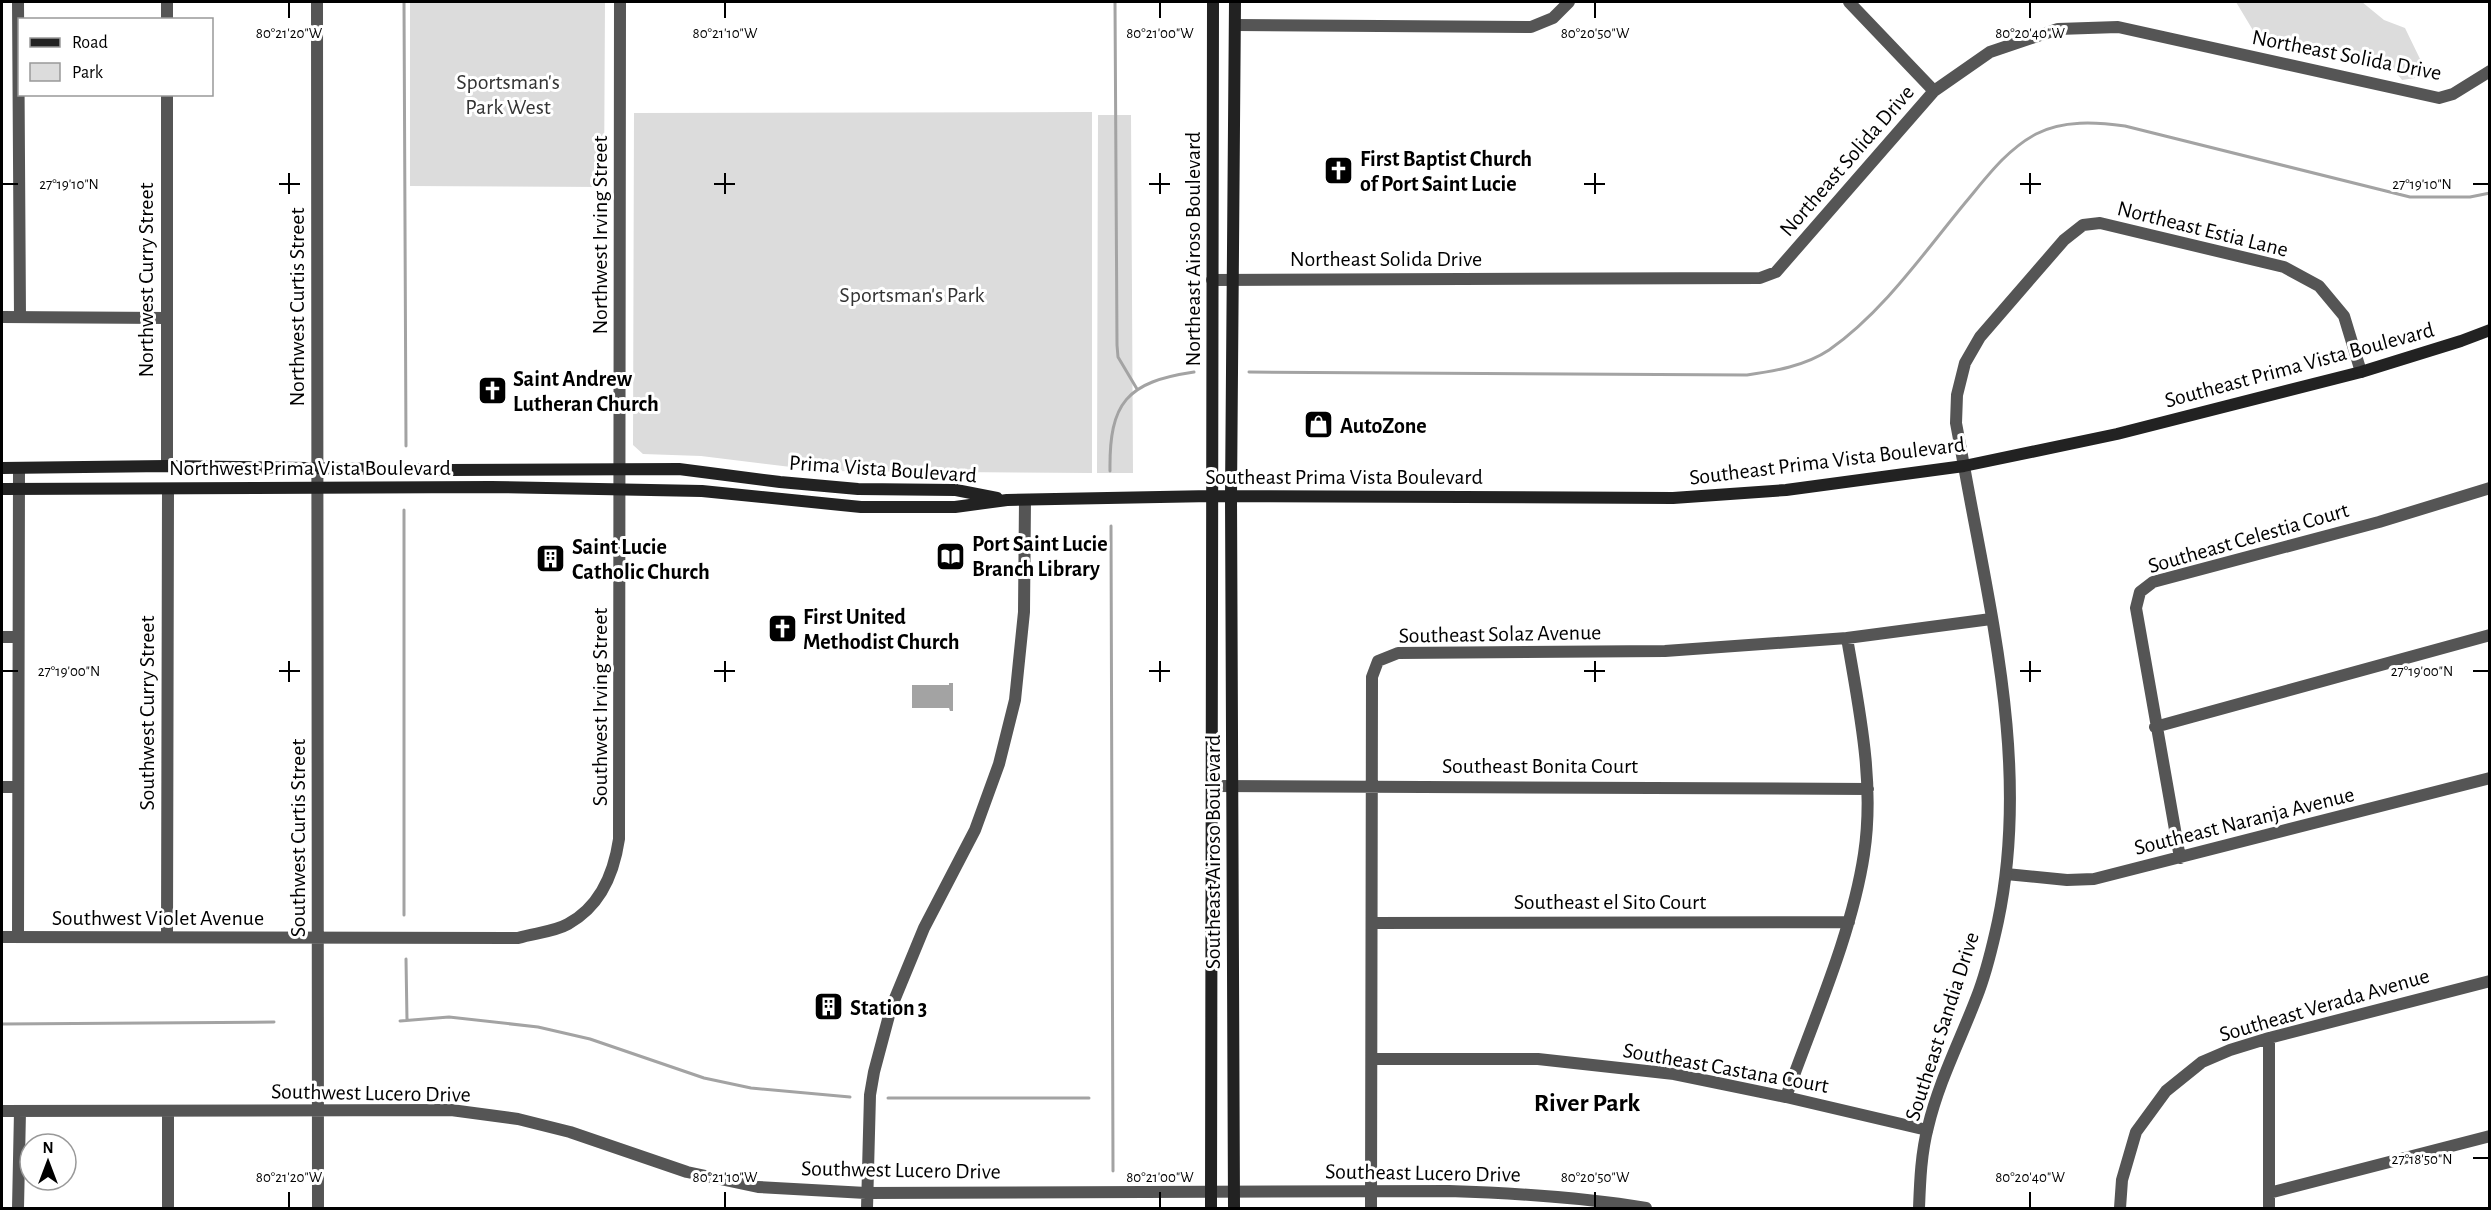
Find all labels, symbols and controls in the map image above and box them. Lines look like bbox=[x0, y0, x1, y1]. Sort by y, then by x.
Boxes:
legend bbox=[18, 18, 213, 96]
text: 80°21'20"W bbox=[256, 26, 323, 41]
text: 80°21'10"W bbox=[693, 26, 758, 41]
text: 80°21'00"W bbox=[1126, 26, 1194, 41]
text: 80°20'50"W bbox=[1561, 26, 1630, 41]
text: 80°20'40"W bbox=[1995, 26, 2065, 41]
street label: Northeast Solida Drive bbox=[2250, 26, 2443, 84]
text: Road bbox=[72, 34, 108, 52]
text: Park bbox=[72, 64, 104, 82]
park label: Sportsman's Park West bbox=[456, 71, 560, 118]
street label: Northeast Solida Drive bbox=[1775, 81, 1918, 240]
street label: Northeast Airoso Boulevard bbox=[1182, 132, 1204, 366]
street label: Northwest Irving Street bbox=[589, 136, 611, 334]
place label: First Baptist Church of Port Saint Lucie bbox=[1360, 148, 1532, 195]
church icon: First Baptist Church of Port Saint Lucie bbox=[1323, 155, 1355, 187]
text: 27°19'10"N bbox=[39, 177, 99, 192]
text: 27°19'10"N bbox=[2392, 177, 2452, 192]
street label: Northwest Curry Street bbox=[135, 182, 157, 378]
street label: Northeast Estia Lane bbox=[2115, 197, 2290, 261]
street label: Northwest Curtis Street bbox=[286, 208, 308, 406]
street label: Northeast Solida Drive bbox=[1290, 248, 1482, 270]
park label: Sportsman's Park bbox=[839, 284, 985, 306]
street label: Southeast Prima Vista Boulevard bbox=[2162, 318, 2436, 412]
place label: Saint Andrew Lutheran Church bbox=[513, 368, 659, 415]
church icon: Saint Andrew Lutheran Church bbox=[476, 375, 508, 407]
shop icon: AutoZone bbox=[1303, 409, 1335, 441]
place label: AutoZone bbox=[1340, 415, 1427, 437]
street label: Southeast Prima Vista Boulevard bbox=[1688, 433, 1966, 489]
street label: Prima Vista Boulevard bbox=[788, 451, 978, 487]
street label: Northwest Prima Vista Boulevard bbox=[169, 457, 451, 479]
street label: Southeast Prima Vista Boulevard bbox=[1205, 466, 1483, 488]
street label: Southeast Celestia Court bbox=[2146, 499, 2351, 577]
place label: Port Saint Lucie Branch Library bbox=[972, 533, 1108, 581]
place label: Saint Lucie Catholic Church bbox=[572, 536, 710, 583]
library icon: Port Saint Lucie Branch Library bbox=[935, 540, 967, 572]
building icon: Saint Lucie Catholic Church bbox=[535, 543, 567, 575]
place label: First United Methodist Church bbox=[803, 606, 959, 653]
street label: Southwest Irving Street bbox=[589, 608, 611, 806]
church icon: First United Methodist Church bbox=[766, 613, 798, 645]
street label: Southwest Curry Street bbox=[136, 616, 158, 810]
street label: Southeast Solaz Avenue bbox=[1398, 621, 1602, 647]
text: 27°19'00"N bbox=[38, 664, 100, 679]
text: 27°19'00"N bbox=[2391, 664, 2453, 679]
street label: Southeast Airoso Boulevard bbox=[1202, 735, 1224, 969]
street label: Southwest Curtis Street bbox=[287, 739, 309, 937]
street label: Southeast Bonita Court bbox=[1442, 755, 1638, 777]
street label: Southeast Naranja Avenue bbox=[2132, 783, 2357, 859]
street label: Southeast el Sito Court bbox=[1514, 891, 1706, 913]
street label: Southwest Violet Avenue bbox=[52, 907, 264, 929]
street label: Southeast Sandia Drive bbox=[1901, 929, 1983, 1123]
street label: Southeast Verada Avenue bbox=[2217, 964, 2432, 1046]
building icon: Station 3 bbox=[813, 991, 845, 1023]
place label: Station 3 bbox=[850, 997, 927, 1019]
street label: Southeast Castana Court bbox=[1621, 1039, 1830, 1097]
street label: Southwest Lucero Drive bbox=[271, 1080, 471, 1106]
district label: River Park bbox=[1534, 1090, 1640, 1116]
north arrow bbox=[18, 1132, 78, 1192]
text: N bbox=[42, 1140, 54, 1156]
text: 27°18'50"N bbox=[2392, 1152, 2452, 1167]
street label: Southwest Lucero Drive bbox=[801, 1157, 1001, 1183]
street label: Southeast Lucero Drive bbox=[1325, 1160, 1521, 1186]
text: 80°21'20"W bbox=[256, 1170, 323, 1185]
text: 80°21'10"W bbox=[693, 1170, 758, 1185]
text: 80°21'00"W bbox=[1126, 1170, 1194, 1185]
text: 80°20'50"W bbox=[1561, 1170, 1630, 1185]
text: 80°20'40"W bbox=[1995, 1170, 2065, 1185]

